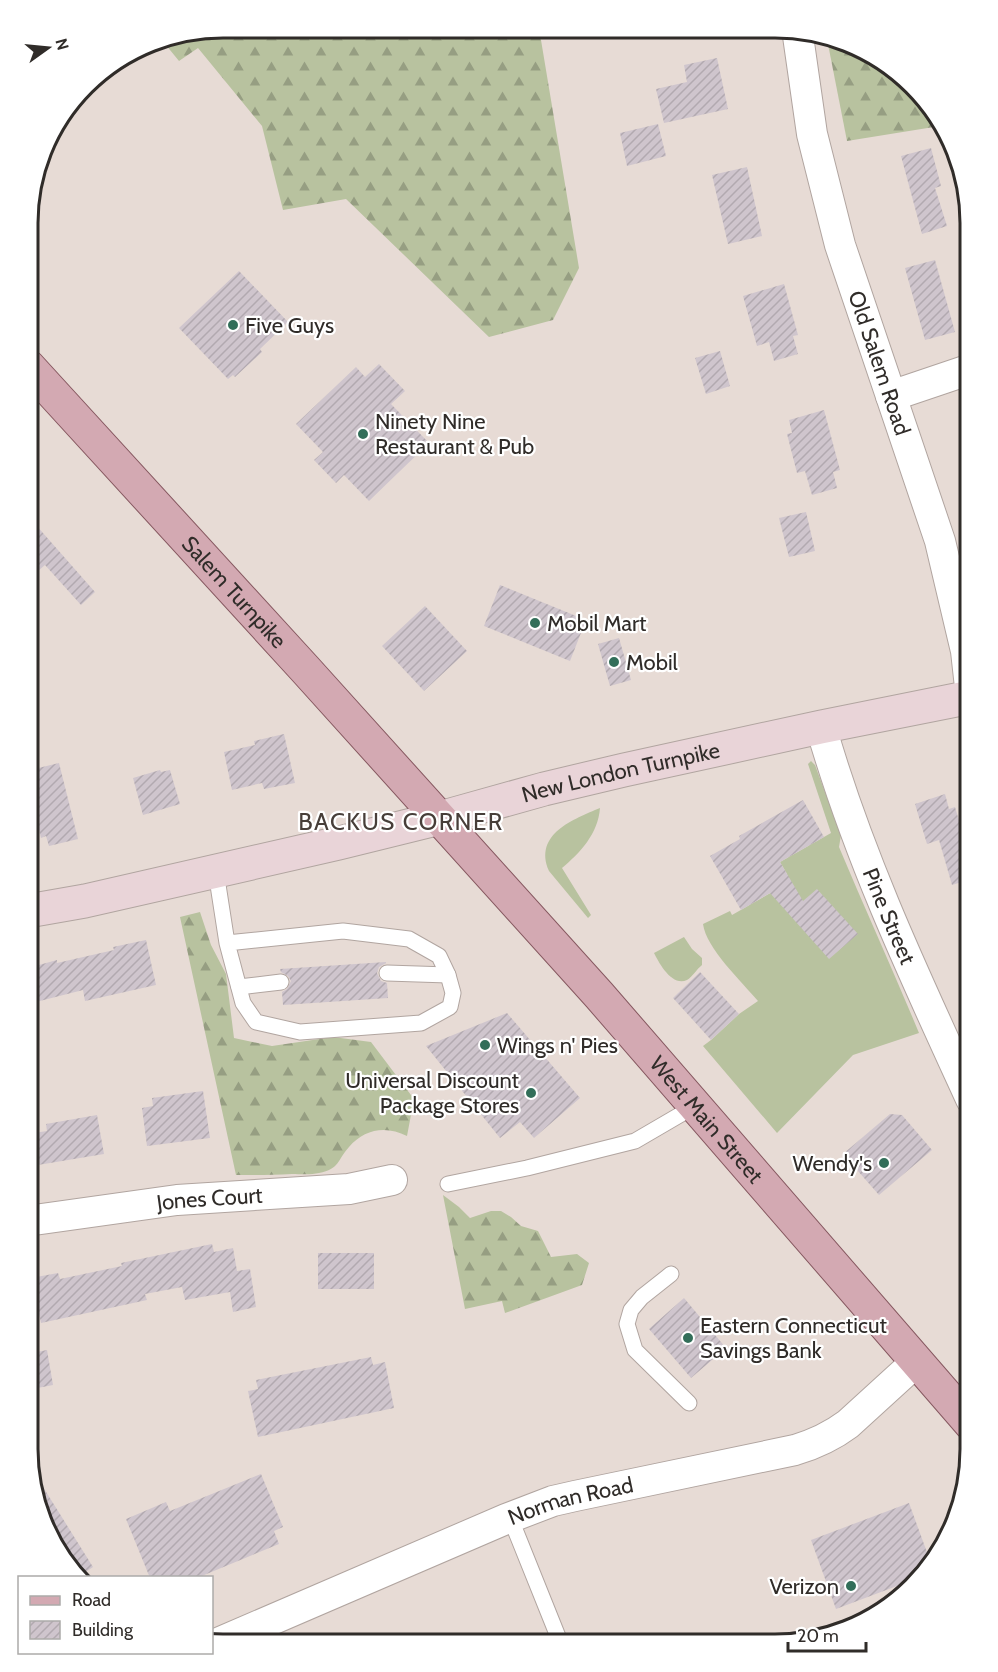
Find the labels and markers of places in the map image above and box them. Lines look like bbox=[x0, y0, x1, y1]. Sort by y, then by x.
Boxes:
place label: Five Guys bbox=[245, 312, 334, 339]
marker: Five Guys bbox=[226, 318, 240, 332]
place label: Ninety Nine Restaurant & Pub bbox=[375, 408, 534, 460]
marker: Ninety Nine Restaurant & Pub bbox=[356, 427, 370, 441]
place label: Mobil Mart bbox=[547, 610, 647, 637]
marker: Mobil Mart bbox=[528, 616, 542, 630]
place label: Mobil bbox=[626, 649, 679, 676]
marker: Mobil bbox=[607, 655, 621, 669]
place label: Wings n' Pies bbox=[497, 1032, 618, 1059]
marker: Wings n' Pies bbox=[478, 1038, 492, 1052]
place label: Universal Discount Package Stores bbox=[345, 1067, 520, 1119]
marker: Universal Discount Package Stores bbox=[524, 1086, 538, 1100]
place label: Wendy's bbox=[793, 1150, 872, 1177]
marker: Wendy's bbox=[877, 1156, 891, 1170]
place label: Eastern Connecticut Savings Bank bbox=[700, 1312, 887, 1364]
marker: Eastern Connecticut Savings Bank bbox=[681, 1331, 695, 1345]
place label: Verizon bbox=[770, 1573, 839, 1600]
marker: Verizon bbox=[844, 1579, 858, 1593]

